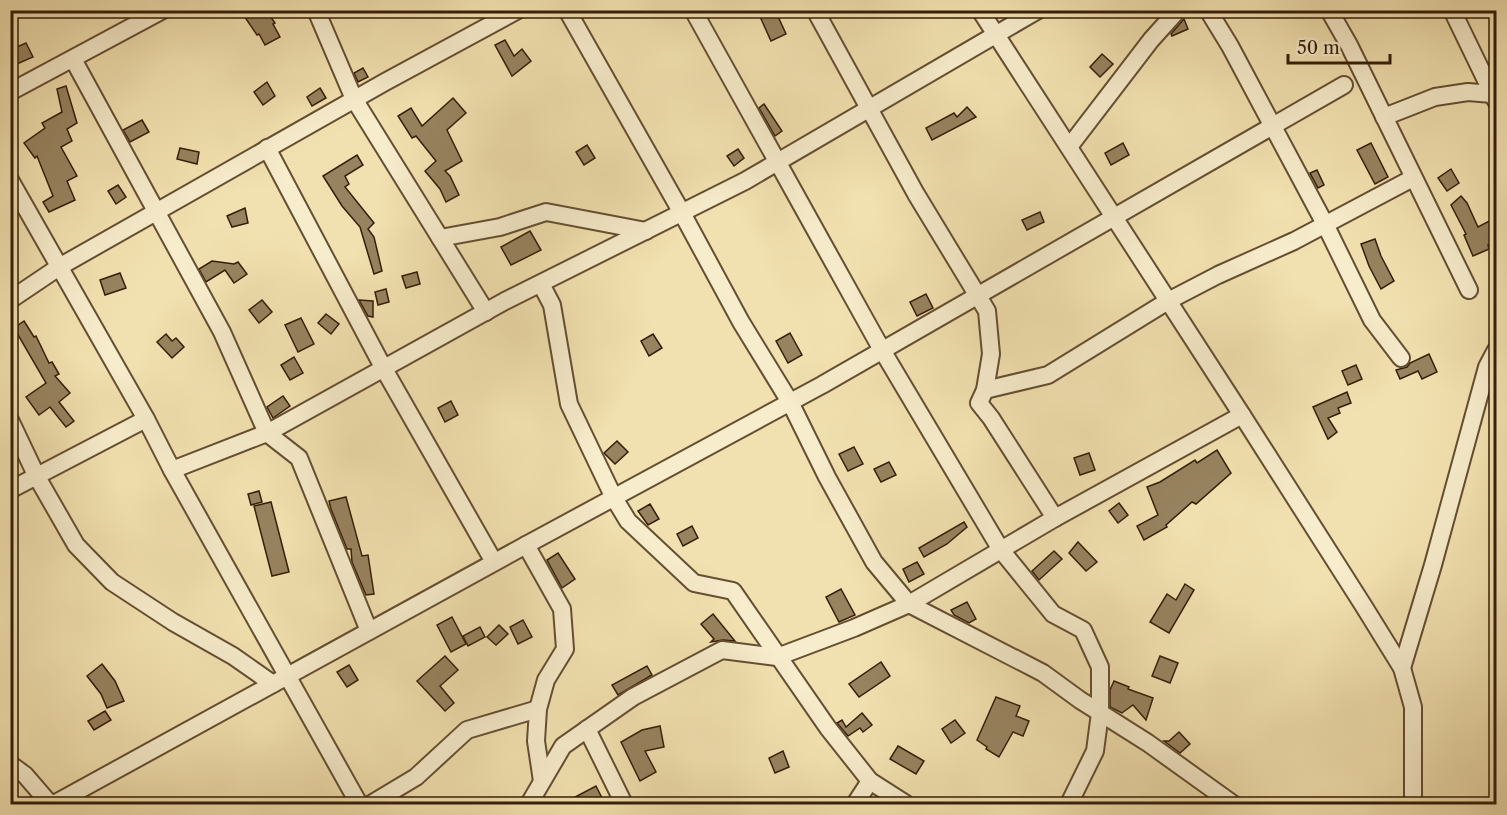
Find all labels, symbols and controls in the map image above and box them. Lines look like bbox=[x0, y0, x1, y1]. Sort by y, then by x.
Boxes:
scale bar bbox=[1288, 27, 1390, 65]
text: 50 m bbox=[1297, 37, 1340, 59]

